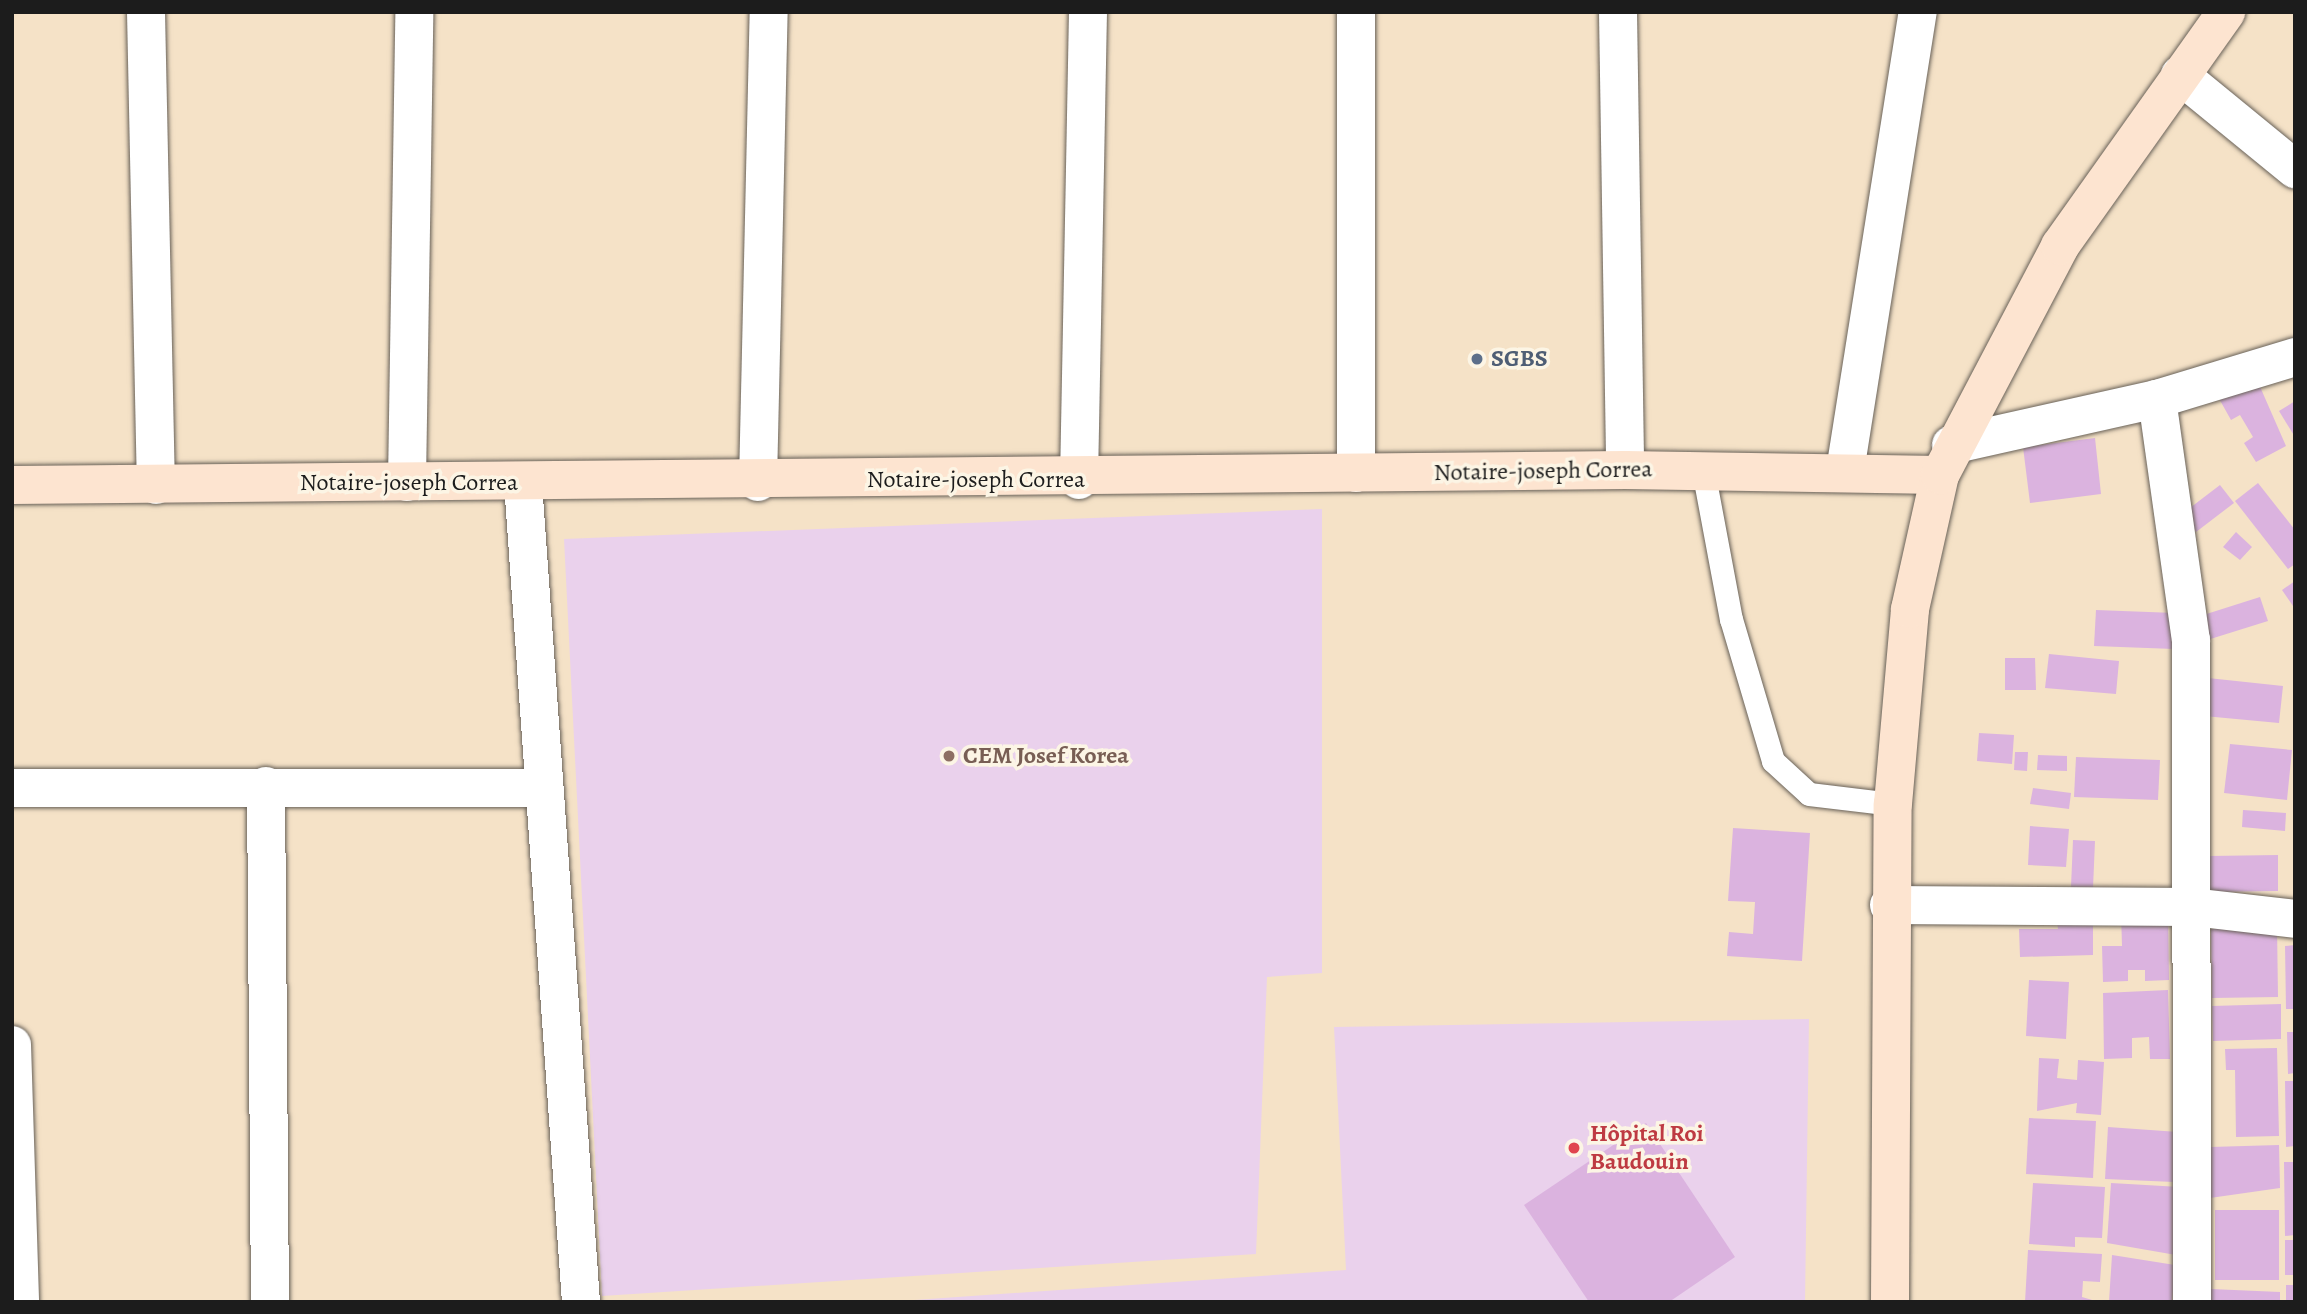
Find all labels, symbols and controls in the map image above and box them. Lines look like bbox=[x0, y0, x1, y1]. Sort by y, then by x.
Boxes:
place label: SGBS bbox=[1491, 345, 1548, 373]
marker: SGBS bbox=[1469, 351, 1485, 367]
street label: Notaire-joseph Correa bbox=[1433, 455, 1653, 487]
street label: Notaire-joseph Correa bbox=[867, 466, 1085, 494]
street label: Notaire-joseph Correa bbox=[300, 469, 518, 497]
place label: CEM Josef Korea bbox=[963, 742, 1129, 770]
marker: CEM Josef Korea bbox=[941, 748, 957, 764]
place label: Hôpital Roi Baudouin bbox=[1590, 1120, 1704, 1176]
marker: Hôpital Roi Baudouin bbox=[1564, 1138, 1584, 1158]

